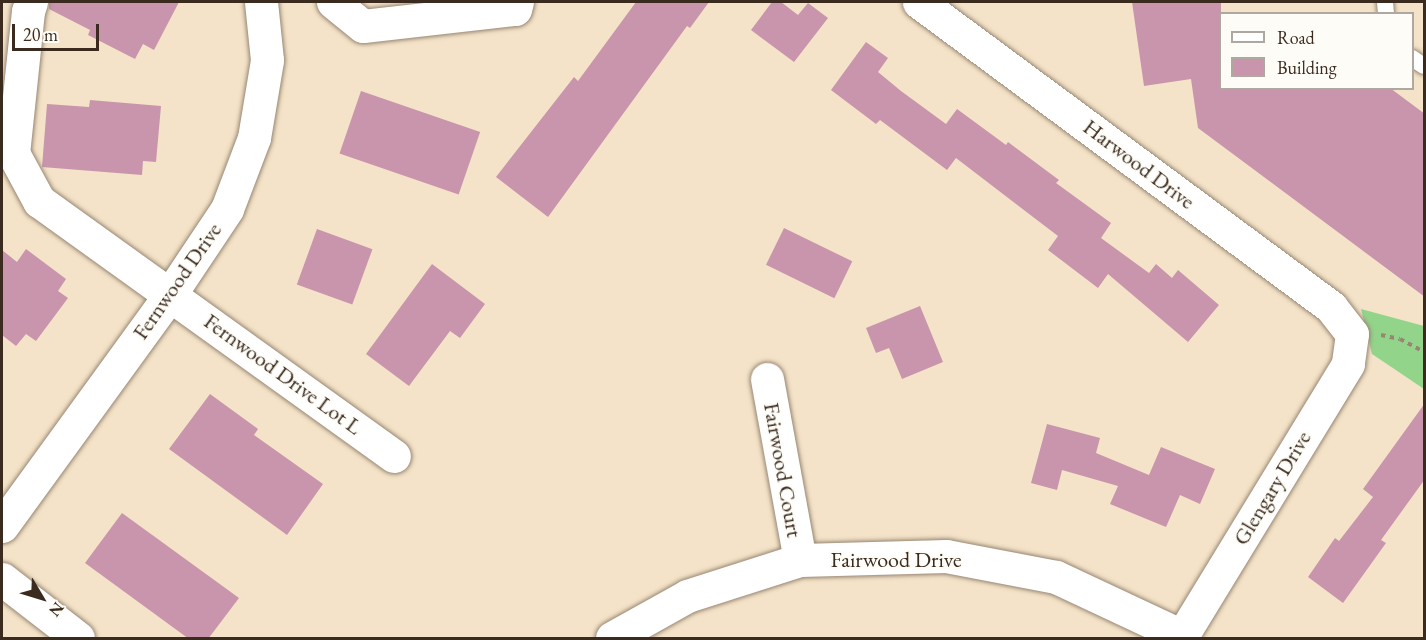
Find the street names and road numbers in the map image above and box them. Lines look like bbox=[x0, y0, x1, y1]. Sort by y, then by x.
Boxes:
street label: Harwood Drive bbox=[1078, 114, 1200, 214]
street label: Fernwood Drive bbox=[127, 218, 227, 344]
street label: Fernwood Drive Lot L bbox=[199, 308, 367, 440]
street label: Fairwood Court bbox=[758, 401, 808, 539]
street label: Glengary Drive bbox=[1228, 426, 1316, 550]
street label: Fairwood Drive bbox=[831, 547, 961, 573]

